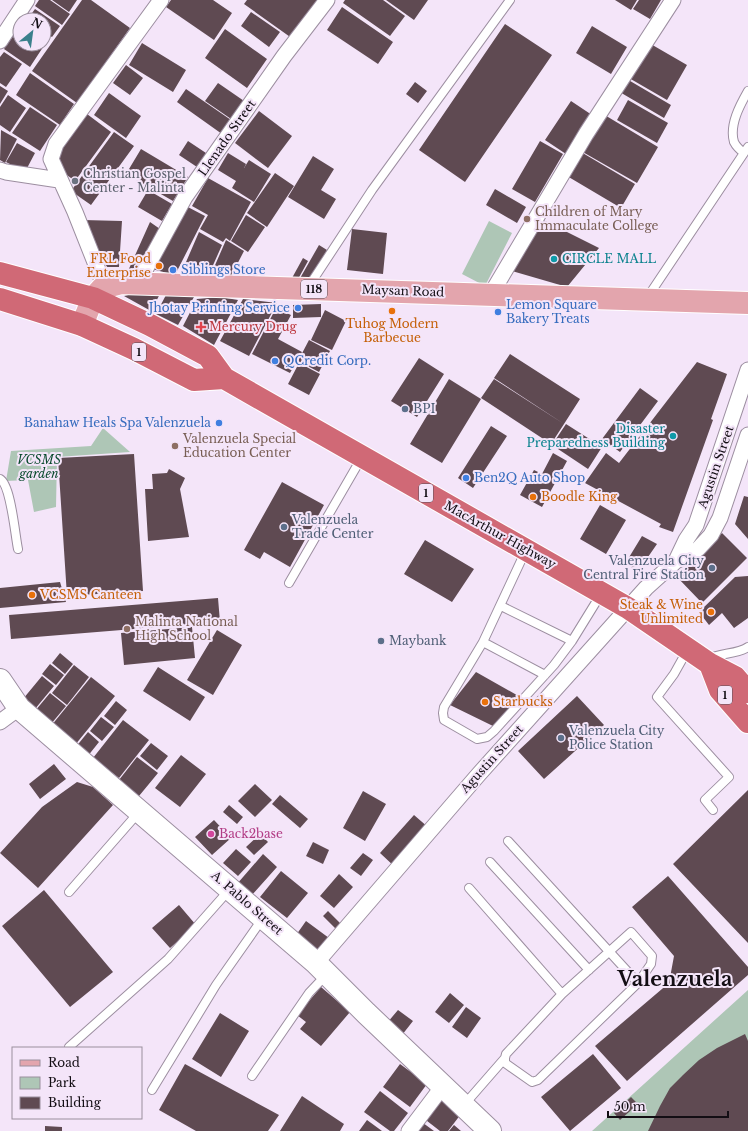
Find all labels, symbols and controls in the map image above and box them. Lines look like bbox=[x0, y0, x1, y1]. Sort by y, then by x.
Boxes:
north arrow bbox=[12, 12, 52, 52]
text: N bbox=[29, 15, 45, 32]
street label: Llenado Street bbox=[195, 96, 259, 179]
place label: Christian Gospel Center - Malinta bbox=[83, 166, 186, 195]
marker: Christian Gospel Center - Malinta bbox=[70, 176, 80, 186]
place label: Children of Mary Immaculate College bbox=[535, 204, 659, 233]
marker: Children of Mary Immaculate College bbox=[522, 214, 532, 224]
place label: FRL Food Enterprise bbox=[87, 251, 151, 280]
place label: CIRCLE MALL bbox=[562, 251, 656, 266]
marker: CIRCLE MALL bbox=[549, 254, 559, 264]
marker: FRL Food Enterprise bbox=[154, 261, 164, 271]
place label: Siblings Store bbox=[181, 262, 266, 277]
marker: Siblings Store bbox=[168, 265, 178, 275]
road number: 118 bbox=[301, 280, 327, 298]
street label: Maysan Road bbox=[361, 282, 445, 299]
place label: Lemon Square Bakery Treats bbox=[506, 297, 597, 326]
place label: Jhotay Printing Service bbox=[147, 300, 290, 315]
marker: Jhotay Printing Service bbox=[293, 303, 303, 313]
marker: Tuhog Modern Barbecue bbox=[387, 306, 397, 316]
marker: Lemon Square Bakery Treats bbox=[493, 307, 503, 317]
place label: Tuhog Modern Barbecue bbox=[345, 316, 439, 345]
place label: Mercury Drug bbox=[209, 319, 298, 334]
marker: Mercury Drug bbox=[196, 322, 206, 332]
road number: 1 bbox=[132, 343, 146, 361]
place label: QCredit Corp. bbox=[283, 353, 371, 368]
marker: QCredit Corp. bbox=[270, 356, 280, 366]
place label: BPI bbox=[413, 401, 435, 416]
marker: BPI bbox=[400, 404, 410, 414]
place label: Banahaw Heals Spa Valenzuela bbox=[24, 415, 211, 430]
marker: Banahaw Heals Spa Valenzuela bbox=[214, 418, 224, 428]
place label: Disaster Preparedness Building bbox=[527, 421, 666, 450]
street label: Agustin Street bbox=[694, 423, 737, 511]
place label: Valenzuela Special Education Center bbox=[182, 431, 296, 460]
marker: Disaster Preparedness Building bbox=[668, 431, 678, 441]
marker: Valenzuela Special Education Center bbox=[170, 441, 180, 451]
park label: VCSMS garden bbox=[17, 452, 62, 481]
place label: Ben2Q Auto Shop bbox=[474, 470, 585, 485]
marker: Ben2Q Auto Shop bbox=[461, 473, 471, 483]
road number: 1 bbox=[419, 484, 433, 502]
place label: Boodle King bbox=[541, 489, 618, 504]
marker: Boodle King bbox=[528, 492, 538, 502]
street label: MacArthur Highway bbox=[442, 498, 559, 572]
place label: Valenzuela Trade Center bbox=[291, 512, 374, 541]
marker: Valenzuela Trade Center bbox=[279, 522, 289, 532]
place label: Valenzuela City Central Fire Station bbox=[583, 553, 704, 582]
marker: Valenzuela City Central Fire Station bbox=[707, 563, 717, 573]
place label: VCSMS Canteen bbox=[39, 587, 142, 602]
marker: VCSMS Canteen bbox=[27, 590, 37, 600]
place label: Steak & Wine Unlimited bbox=[620, 597, 703, 626]
marker: Steak & Wine Unlimited bbox=[706, 607, 716, 617]
place label: Malinta National High School bbox=[135, 614, 238, 643]
marker: Malinta National High School bbox=[122, 624, 132, 634]
place label: Maybank bbox=[389, 633, 447, 648]
marker: Maybank bbox=[376, 636, 386, 646]
road number: 1 bbox=[718, 686, 732, 704]
place label: Starbucks bbox=[493, 694, 553, 709]
marker: Starbucks bbox=[480, 697, 490, 707]
street label: Agustin Street bbox=[456, 721, 526, 797]
place label: Valenzuela City Police Station bbox=[568, 723, 665, 752]
marker: Valenzuela City Police Station bbox=[556, 733, 566, 743]
place label: Back2base bbox=[219, 826, 283, 841]
marker: Back2base bbox=[206, 829, 216, 839]
street label: A. Pablo Street bbox=[208, 867, 286, 938]
district label: Valenzuela bbox=[617, 967, 733, 991]
legend bbox=[12, 1047, 142, 1119]
text: Road bbox=[48, 1055, 80, 1070]
text: Park bbox=[48, 1075, 76, 1090]
scale bar bbox=[608, 1093, 728, 1119]
text: Building bbox=[48, 1095, 102, 1110]
text: 50 m bbox=[614, 1099, 646, 1114]

